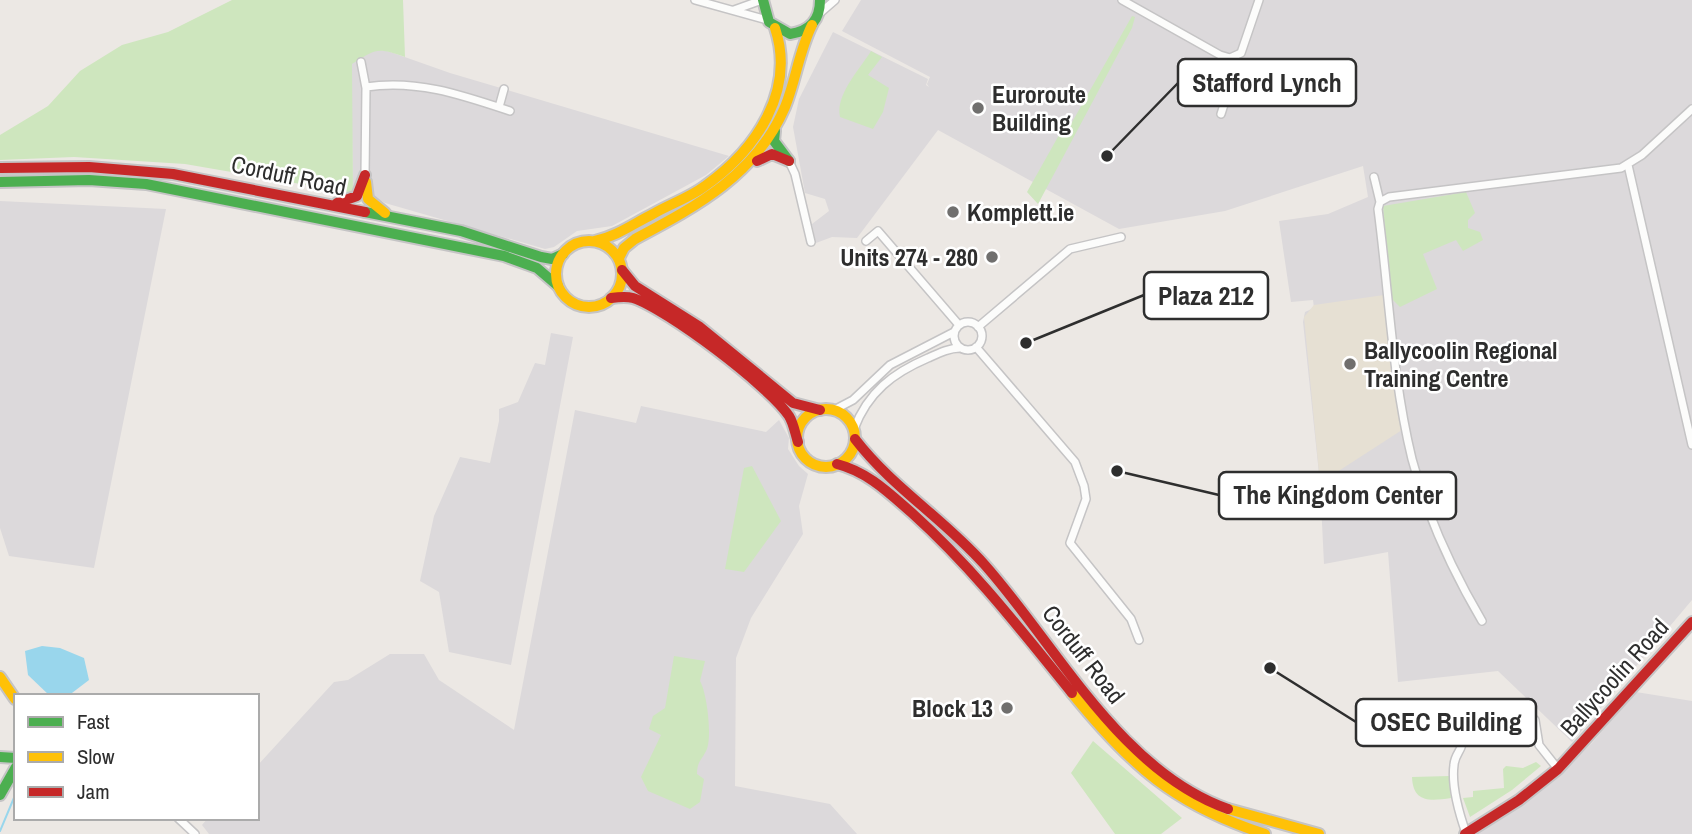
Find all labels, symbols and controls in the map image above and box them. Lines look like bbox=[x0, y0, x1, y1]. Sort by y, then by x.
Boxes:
callout: Stafford Lynch bbox=[1178, 59, 1356, 106]
text: Stafford Lynch bbox=[1192, 65, 1342, 100]
place label: Euroroute Building bbox=[992, 78, 1086, 138]
marker: Euroroute Building bbox=[970, 100, 986, 116]
street label: Corduff Road bbox=[229, 147, 349, 203]
place label: Komplett.ie bbox=[967, 196, 1074, 228]
marker: Komplett.ie bbox=[945, 204, 961, 220]
place label: Units 274 - 280 bbox=[840, 241, 978, 273]
marker: Units 274 - 280 bbox=[984, 249, 1000, 265]
callout: Plaza 212 bbox=[1144, 272, 1268, 319]
text: Plaza 212 bbox=[1158, 278, 1254, 313]
place label: Ballycoolin Regional Training Centre bbox=[1364, 334, 1558, 394]
marker: Ballycoolin Regional Training Centre bbox=[1342, 356, 1358, 372]
callout: The Kingdom Center bbox=[1219, 472, 1456, 519]
text: The Kingdom Center bbox=[1233, 477, 1444, 512]
street label: Corduff Road bbox=[1035, 598, 1133, 710]
street label: Ballycoolin Road bbox=[1553, 611, 1675, 743]
place label: Block 13 bbox=[912, 692, 993, 724]
legend bbox=[14, 694, 259, 820]
callout: OSEC Building bbox=[1356, 699, 1536, 746]
marker: Block 13 bbox=[999, 700, 1015, 716]
text: OSEC Building bbox=[1370, 704, 1522, 739]
text: Fast bbox=[77, 707, 110, 736]
text: Slow bbox=[77, 742, 115, 771]
text: Jam bbox=[77, 777, 110, 806]

